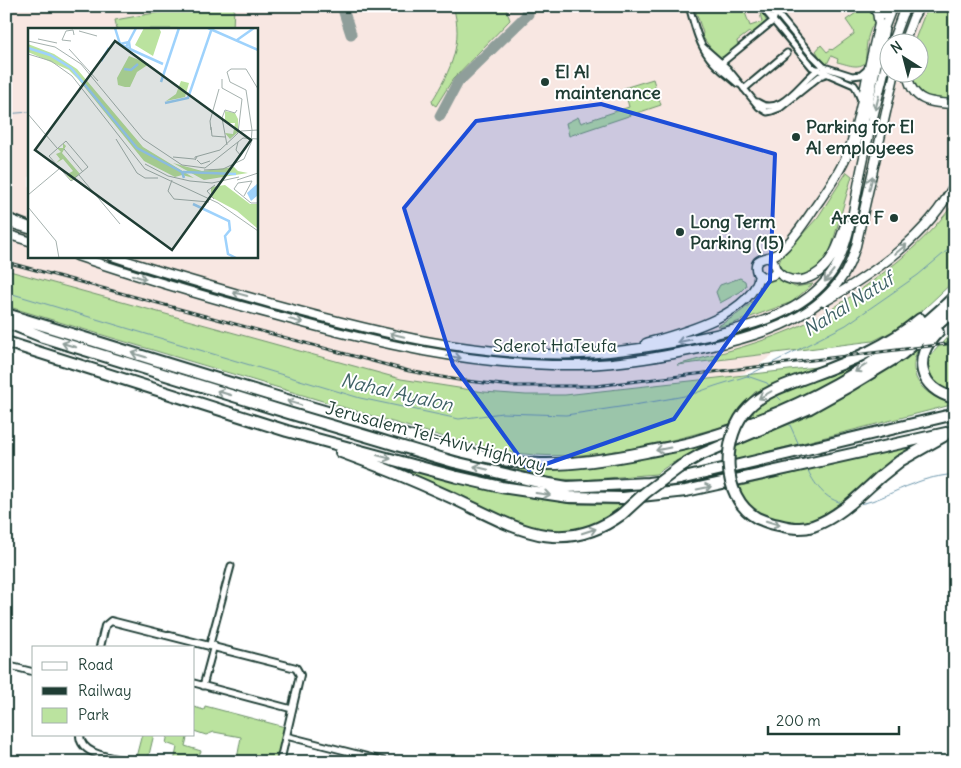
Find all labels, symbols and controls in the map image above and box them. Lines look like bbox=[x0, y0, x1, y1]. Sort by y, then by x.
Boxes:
inset map bbox=[28, 28, 258, 258]
north arrow bbox=[878, 32, 928, 82]
text: N bbox=[887, 37, 906, 58]
place label: El Al maintenance bbox=[555, 60, 661, 104]
marker: El Al maintenance bbox=[539, 76, 551, 88]
one-way arrow bbox=[871, 95, 881, 111]
place label: Parking for El Al employees bbox=[806, 115, 914, 159]
marker: Parking for El Al employees bbox=[790, 131, 802, 143]
one-way arrow bbox=[867, 175, 876, 191]
place label: Area F bbox=[831, 206, 885, 229]
place label: Long Term Parking (15) bbox=[690, 210, 784, 254]
marker: Area F bbox=[888, 212, 900, 224]
marker: Long Term Parking (15) bbox=[674, 226, 686, 238]
one-way arrow bbox=[895, 243, 908, 254]
water label: Nahal Natuf bbox=[798, 265, 901, 341]
one-way arrow bbox=[824, 269, 835, 282]
one-way arrow bbox=[131, 273, 147, 282]
one-way arrow bbox=[232, 289, 248, 299]
one-way arrow bbox=[287, 317, 303, 326]
one-way arrow bbox=[389, 330, 405, 339]
street label: Sderot HaTeufa bbox=[493, 334, 617, 357]
one-way arrow bbox=[677, 336, 693, 346]
one-way arrow bbox=[61, 339, 77, 349]
one-way arrow bbox=[131, 349, 147, 359]
one-way arrow bbox=[446, 352, 462, 362]
one-way arrow bbox=[854, 363, 868, 374]
water label: Nahal Ayalon bbox=[339, 367, 456, 417]
one-way arrow bbox=[216, 388, 232, 398]
one-way arrow bbox=[759, 391, 773, 401]
street label: Jerusalem Tel-Aviv Highway bbox=[323, 396, 549, 477]
one-way arrow bbox=[286, 397, 302, 407]
one-way arrow bbox=[655, 444, 671, 454]
one-way arrow bbox=[376, 453, 392, 463]
one-way arrow bbox=[473, 463, 489, 473]
one-way arrow bbox=[696, 482, 712, 492]
one-way arrow bbox=[534, 489, 550, 499]
one-way arrow bbox=[765, 519, 781, 529]
one-way arrow bbox=[581, 526, 596, 535]
legend bbox=[32, 646, 195, 736]
text: Road bbox=[78, 655, 113, 674]
text: Railway bbox=[78, 681, 132, 700]
scale bar bbox=[768, 703, 900, 735]
text: Park bbox=[78, 705, 109, 724]
text: 200 m bbox=[776, 711, 821, 730]

